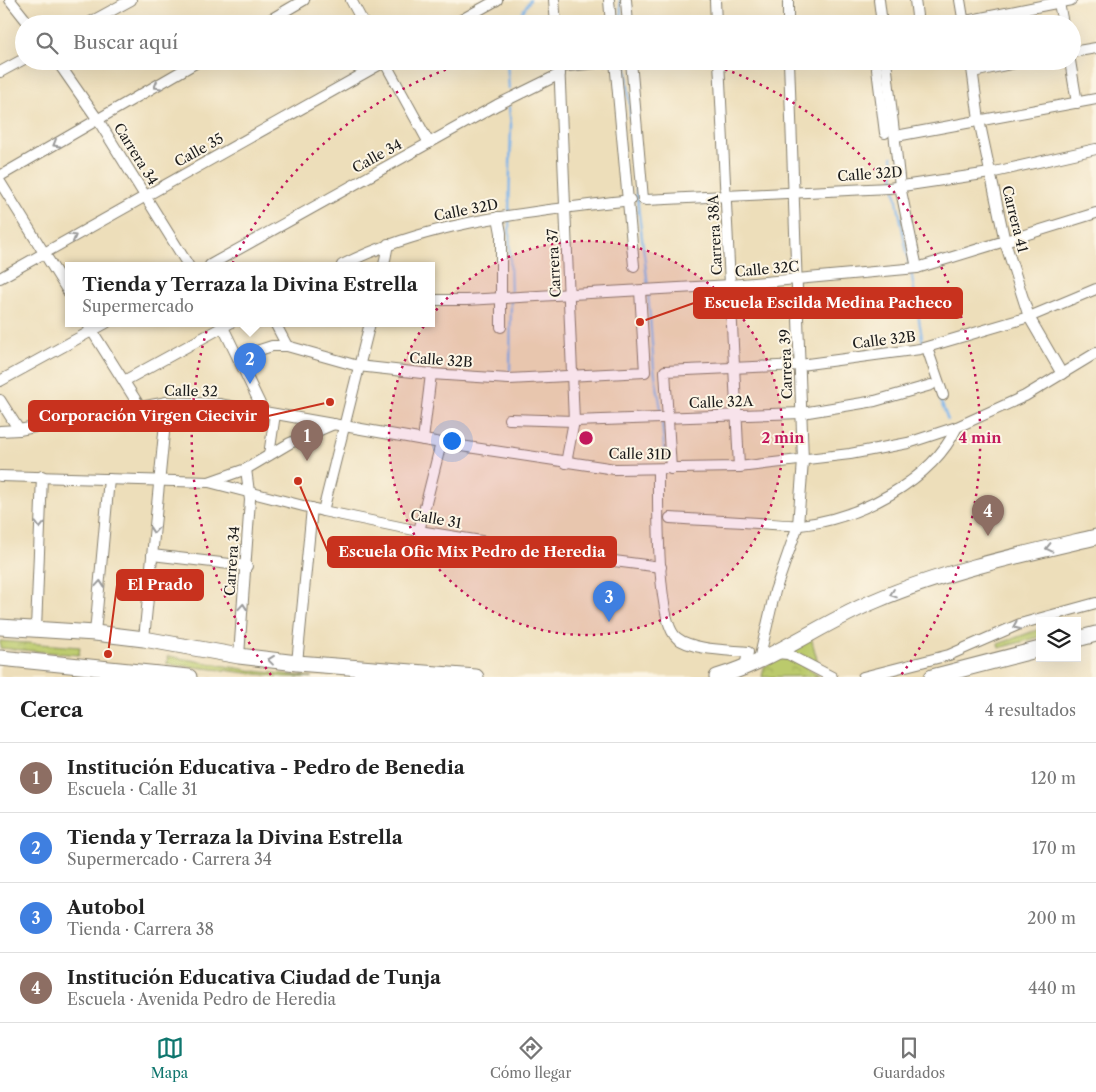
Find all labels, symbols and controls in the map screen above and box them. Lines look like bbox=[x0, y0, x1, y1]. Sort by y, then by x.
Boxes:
search box bbox=[15, 15, 1081, 70]
icon: search bbox=[33, 29, 61, 57]
text: Buscar aquí bbox=[73, 31, 178, 54]
one-way arrow bbox=[154, 79, 163, 89]
street label: Carrera 34 bbox=[110, 119, 162, 189]
street label: Calle 35 bbox=[171, 129, 227, 171]
street label: Calle 34 bbox=[349, 135, 405, 177]
one-way arrow bbox=[52, 138, 61, 148]
street label: Calle 32D bbox=[837, 163, 903, 185]
street label: Carrera 41 bbox=[998, 184, 1032, 254]
street label: Carrera 38A bbox=[704, 194, 726, 276]
street label: Calle 32D bbox=[432, 195, 500, 225]
street label: Carrera 37 bbox=[543, 228, 565, 298]
one-way arrow bbox=[68, 233, 77, 243]
street label: Calle 32C bbox=[734, 257, 800, 281]
popup bbox=[65, 262, 435, 327]
text: Tienda y Terraza la Divina Estrella bbox=[82, 273, 418, 296]
callout: Escuela Escilda Medina Pacheco bbox=[694, 288, 962, 318]
text: Escuela Escilda Medina Pacheco bbox=[704, 293, 952, 312]
text: Supermercado bbox=[82, 296, 194, 316]
street label: Calle 32B bbox=[851, 327, 917, 353]
street label: Carrera 39 bbox=[776, 329, 796, 399]
pin: 2 bbox=[234, 343, 266, 384]
street label: Calle 32B bbox=[409, 349, 474, 371]
street label: Calle 32 bbox=[164, 382, 218, 400]
street label: Calle 32A bbox=[689, 392, 754, 412]
callout: Corporación Virgen Ciecivir bbox=[29, 401, 268, 431]
text: Corporación Virgen Ciecivir bbox=[39, 406, 258, 425]
pin: 1 bbox=[291, 420, 323, 461]
your location bbox=[439, 428, 465, 454]
text: 2 min bbox=[761, 428, 805, 447]
text: 4 min bbox=[958, 428, 1002, 447]
centre of rings bbox=[577, 429, 595, 447]
street label: Calle 31D bbox=[608, 444, 672, 464]
pin: 4 bbox=[972, 495, 1004, 536]
street label: Calle 31 bbox=[409, 506, 463, 532]
one-way arrow bbox=[35, 521, 46, 529]
street label: Carrera 34 bbox=[221, 525, 243, 597]
one-way arrow bbox=[149, 527, 160, 535]
callout: Escuela Ofic Mix Pedro de Heredia bbox=[328, 537, 616, 567]
text: Escuela Ofic Mix Pedro de Heredia bbox=[338, 542, 606, 561]
one-way arrow bbox=[1044, 542, 1053, 553]
callout: El Prado bbox=[117, 570, 203, 600]
text: El Prado bbox=[127, 575, 193, 594]
one-way arrow bbox=[94, 580, 105, 588]
pin: 3 bbox=[593, 581, 625, 622]
one-way arrow bbox=[889, 588, 897, 598]
one-way arrow bbox=[237, 603, 248, 611]
map controls bbox=[1036, 617, 1081, 662]
button: layers bbox=[1036, 617, 1081, 662]
one-way arrow bbox=[1012, 620, 1021, 631]
one-way arrow bbox=[266, 655, 274, 666]
text: Cerca bbox=[20, 697, 83, 722]
text: 4 resultados bbox=[985, 700, 1076, 720]
text: Institución Educativa - Pedro de Benedia bbox=[67, 756, 465, 779]
text: 1 bbox=[32, 768, 40, 788]
text: 120 m bbox=[1031, 768, 1076, 788]
text: Escuela · Calle 31 bbox=[67, 779, 197, 799]
text: Tienda y Terraza la Divina Estrella bbox=[67, 826, 403, 849]
text: 2 bbox=[31, 838, 41, 858]
text: 170 m bbox=[1032, 838, 1076, 858]
text: Supermercado · Carrera 34 bbox=[67, 849, 272, 869]
text: Autobol bbox=[67, 896, 145, 919]
text: 3 bbox=[31, 908, 41, 928]
text: 200 m bbox=[1027, 908, 1076, 928]
text: Tienda · Carrera 38 bbox=[67, 919, 214, 939]
text: Institución Educativa Ciudad de Tunja bbox=[67, 966, 441, 989]
text: 4 bbox=[31, 978, 41, 998]
text: 440 m bbox=[1028, 978, 1076, 998]
text: Escuela · Avenida Pedro de Heredia bbox=[67, 989, 336, 1009]
tab: Mapa bbox=[151, 1034, 188, 1082]
tab: Cómo llegar bbox=[490, 1034, 571, 1082]
tab: Guardados bbox=[873, 1034, 945, 1082]

